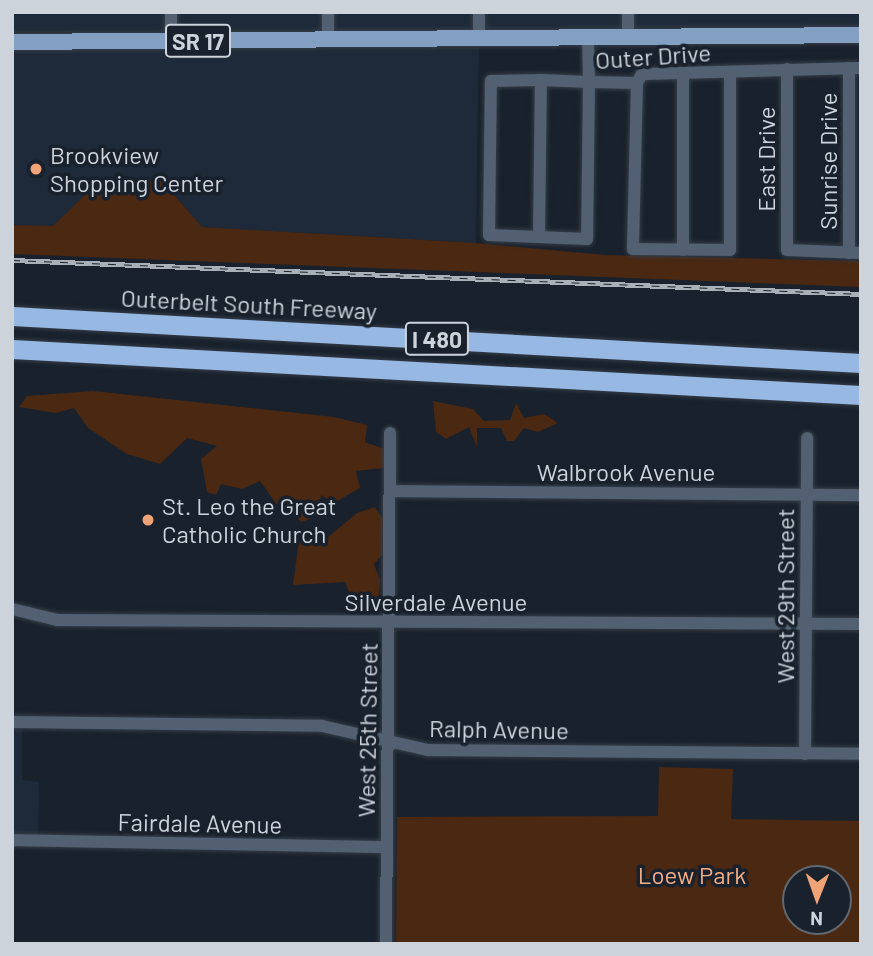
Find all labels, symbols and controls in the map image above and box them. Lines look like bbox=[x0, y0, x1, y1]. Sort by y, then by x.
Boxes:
road number: SR 17 bbox=[165, 22, 231, 60]
street label: Outer Drive bbox=[594, 38, 712, 74]
street label: Sunrise Drive bbox=[814, 92, 842, 230]
street label: East Drive bbox=[752, 106, 780, 212]
place label: Brookview Shopping Center bbox=[50, 141, 223, 197]
marker: Brookview Shopping Center bbox=[28, 161, 44, 177]
street label: Outerbelt South Freeway bbox=[120, 283, 378, 325]
road number: I 480 bbox=[404, 320, 470, 358]
street label: Walbrook Avenue bbox=[537, 458, 715, 486]
place label: St. Leo the Great Catholic Church bbox=[162, 492, 337, 548]
street label: West 29th Street bbox=[771, 509, 799, 683]
marker: St. Leo the Great Catholic Church bbox=[140, 512, 156, 528]
street label: Silverdale Avenue bbox=[345, 588, 527, 616]
street label: West 25th Street bbox=[351, 642, 383, 818]
street label: Ralph Avenue bbox=[429, 713, 569, 745]
street label: Fairdale Avenue bbox=[117, 807, 283, 839]
park label: Loew Park bbox=[638, 861, 746, 889]
north arrow bbox=[782, 865, 852, 935]
text: N bbox=[810, 908, 823, 931]

